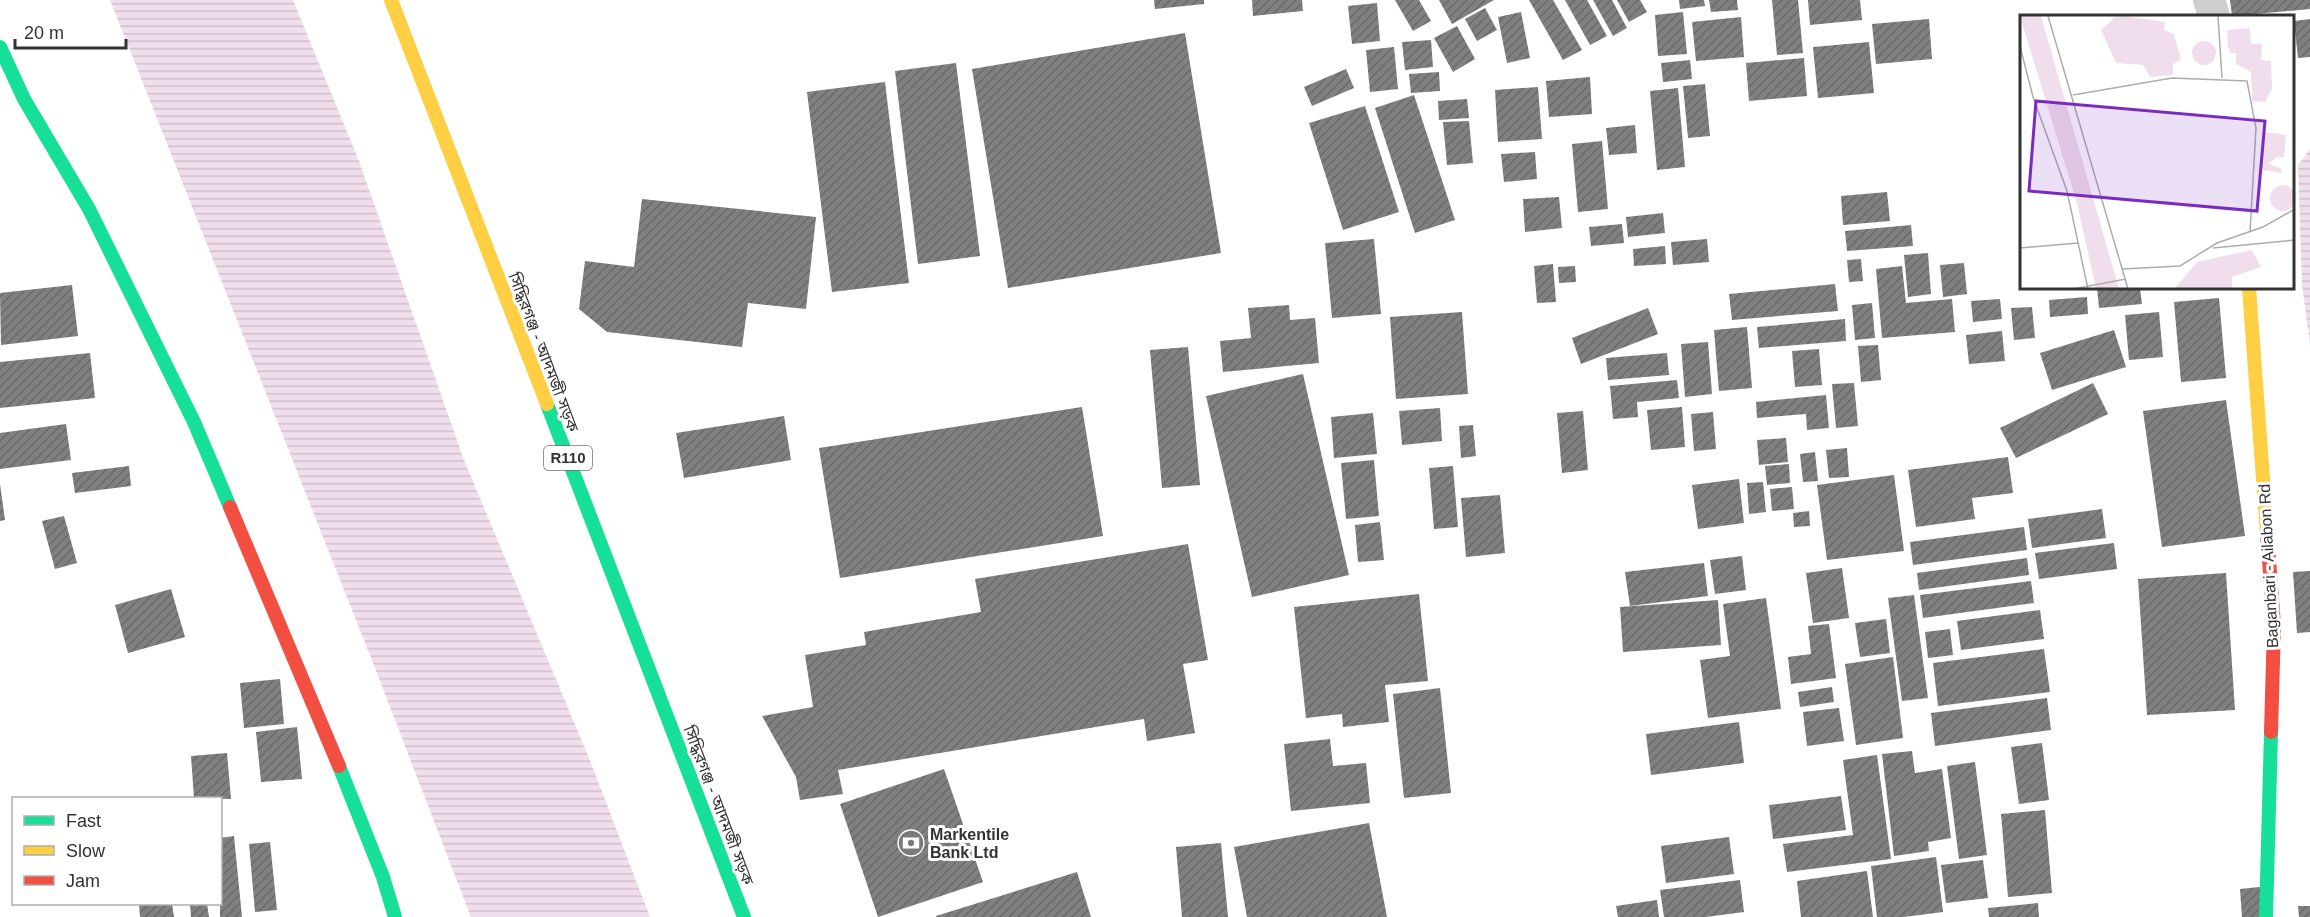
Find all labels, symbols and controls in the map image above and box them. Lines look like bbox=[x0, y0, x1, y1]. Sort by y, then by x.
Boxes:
scale bar bbox=[15, 12, 126, 50]
inset map bbox=[2020, 15, 2295, 290]
text: 20 m bbox=[24, 23, 64, 43]
street label: সিদ্ধিরগঞ্জ - আদমজী সড়ক bbox=[505, 269, 583, 435]
road number: R110 bbox=[544, 446, 592, 470]
street label: Baganbari - Ailabon Rd bbox=[2256, 483, 2281, 649]
street label: সিদ্ধিরগঞ্জ - আদমজী সড়ক bbox=[680, 722, 758, 888]
legend bbox=[12, 797, 222, 905]
text: Fast bbox=[66, 811, 101, 831]
place label: Markentile Bank Ltd bbox=[930, 826, 1009, 861]
bank icon: Markentile Bank Ltd bbox=[896, 828, 926, 858]
text: Slow bbox=[66, 841, 106, 861]
text: Jam bbox=[66, 871, 100, 891]

